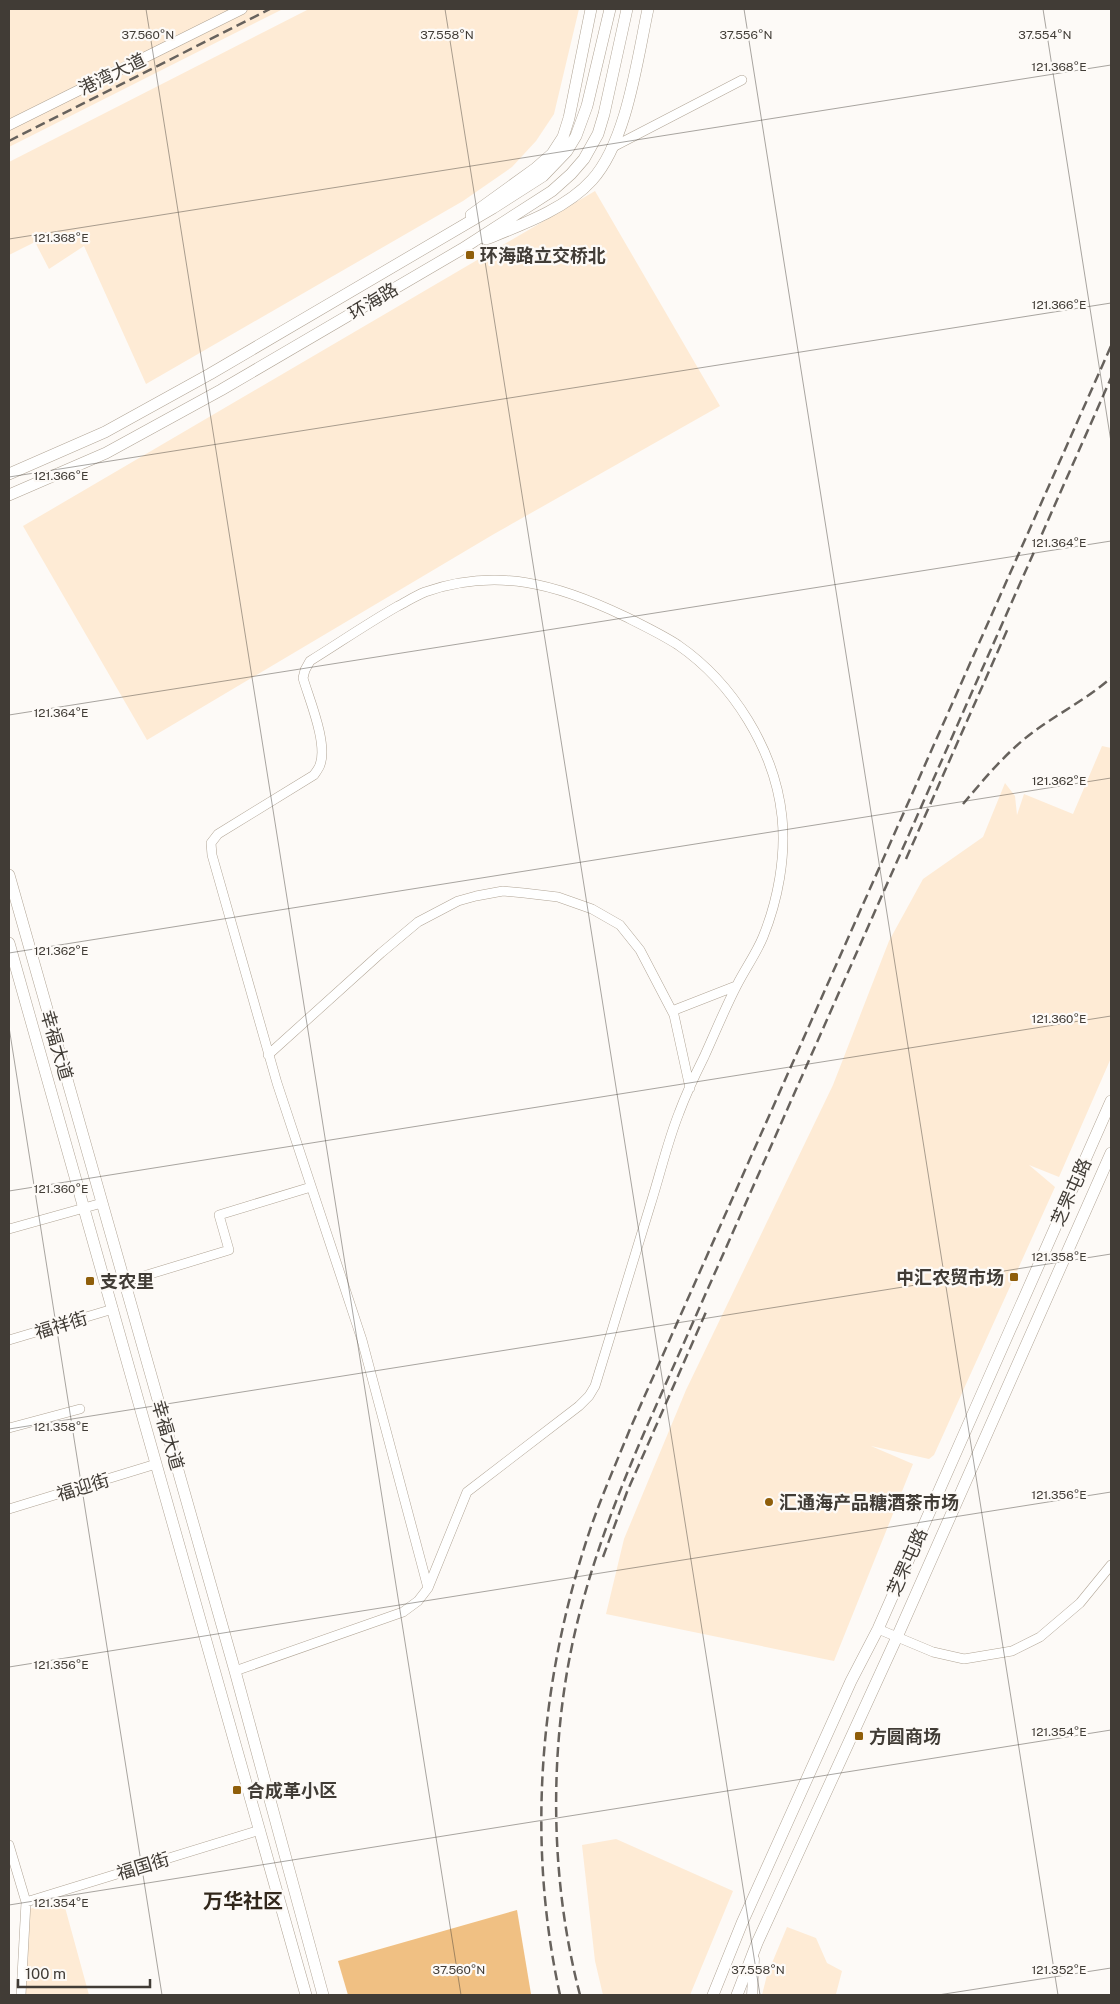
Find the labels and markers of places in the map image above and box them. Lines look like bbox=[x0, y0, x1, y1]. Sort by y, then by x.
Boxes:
place label: 环海路立交桥北 bbox=[480, 245, 606, 266]
marker: 环海路立交桥北 bbox=[464, 249, 476, 261]
place label: 中汇农贸市场 bbox=[896, 1267, 1004, 1288]
place label: 支农里 bbox=[100, 1271, 154, 1292]
marker: 中汇农贸市场 bbox=[1008, 1271, 1020, 1283]
marker: 支农里 bbox=[84, 1275, 96, 1287]
place label: 汇通海产品糖酒茶市场 bbox=[779, 1492, 959, 1513]
marker: 汇通海产品糖酒茶市场 bbox=[763, 1496, 775, 1508]
place label: 方圆商场 bbox=[869, 1726, 941, 1747]
marker: 方圆商场 bbox=[853, 1730, 865, 1742]
place label: 合成革小区 bbox=[247, 1780, 337, 1801]
marker: 合成革小区 bbox=[231, 1784, 243, 1796]

